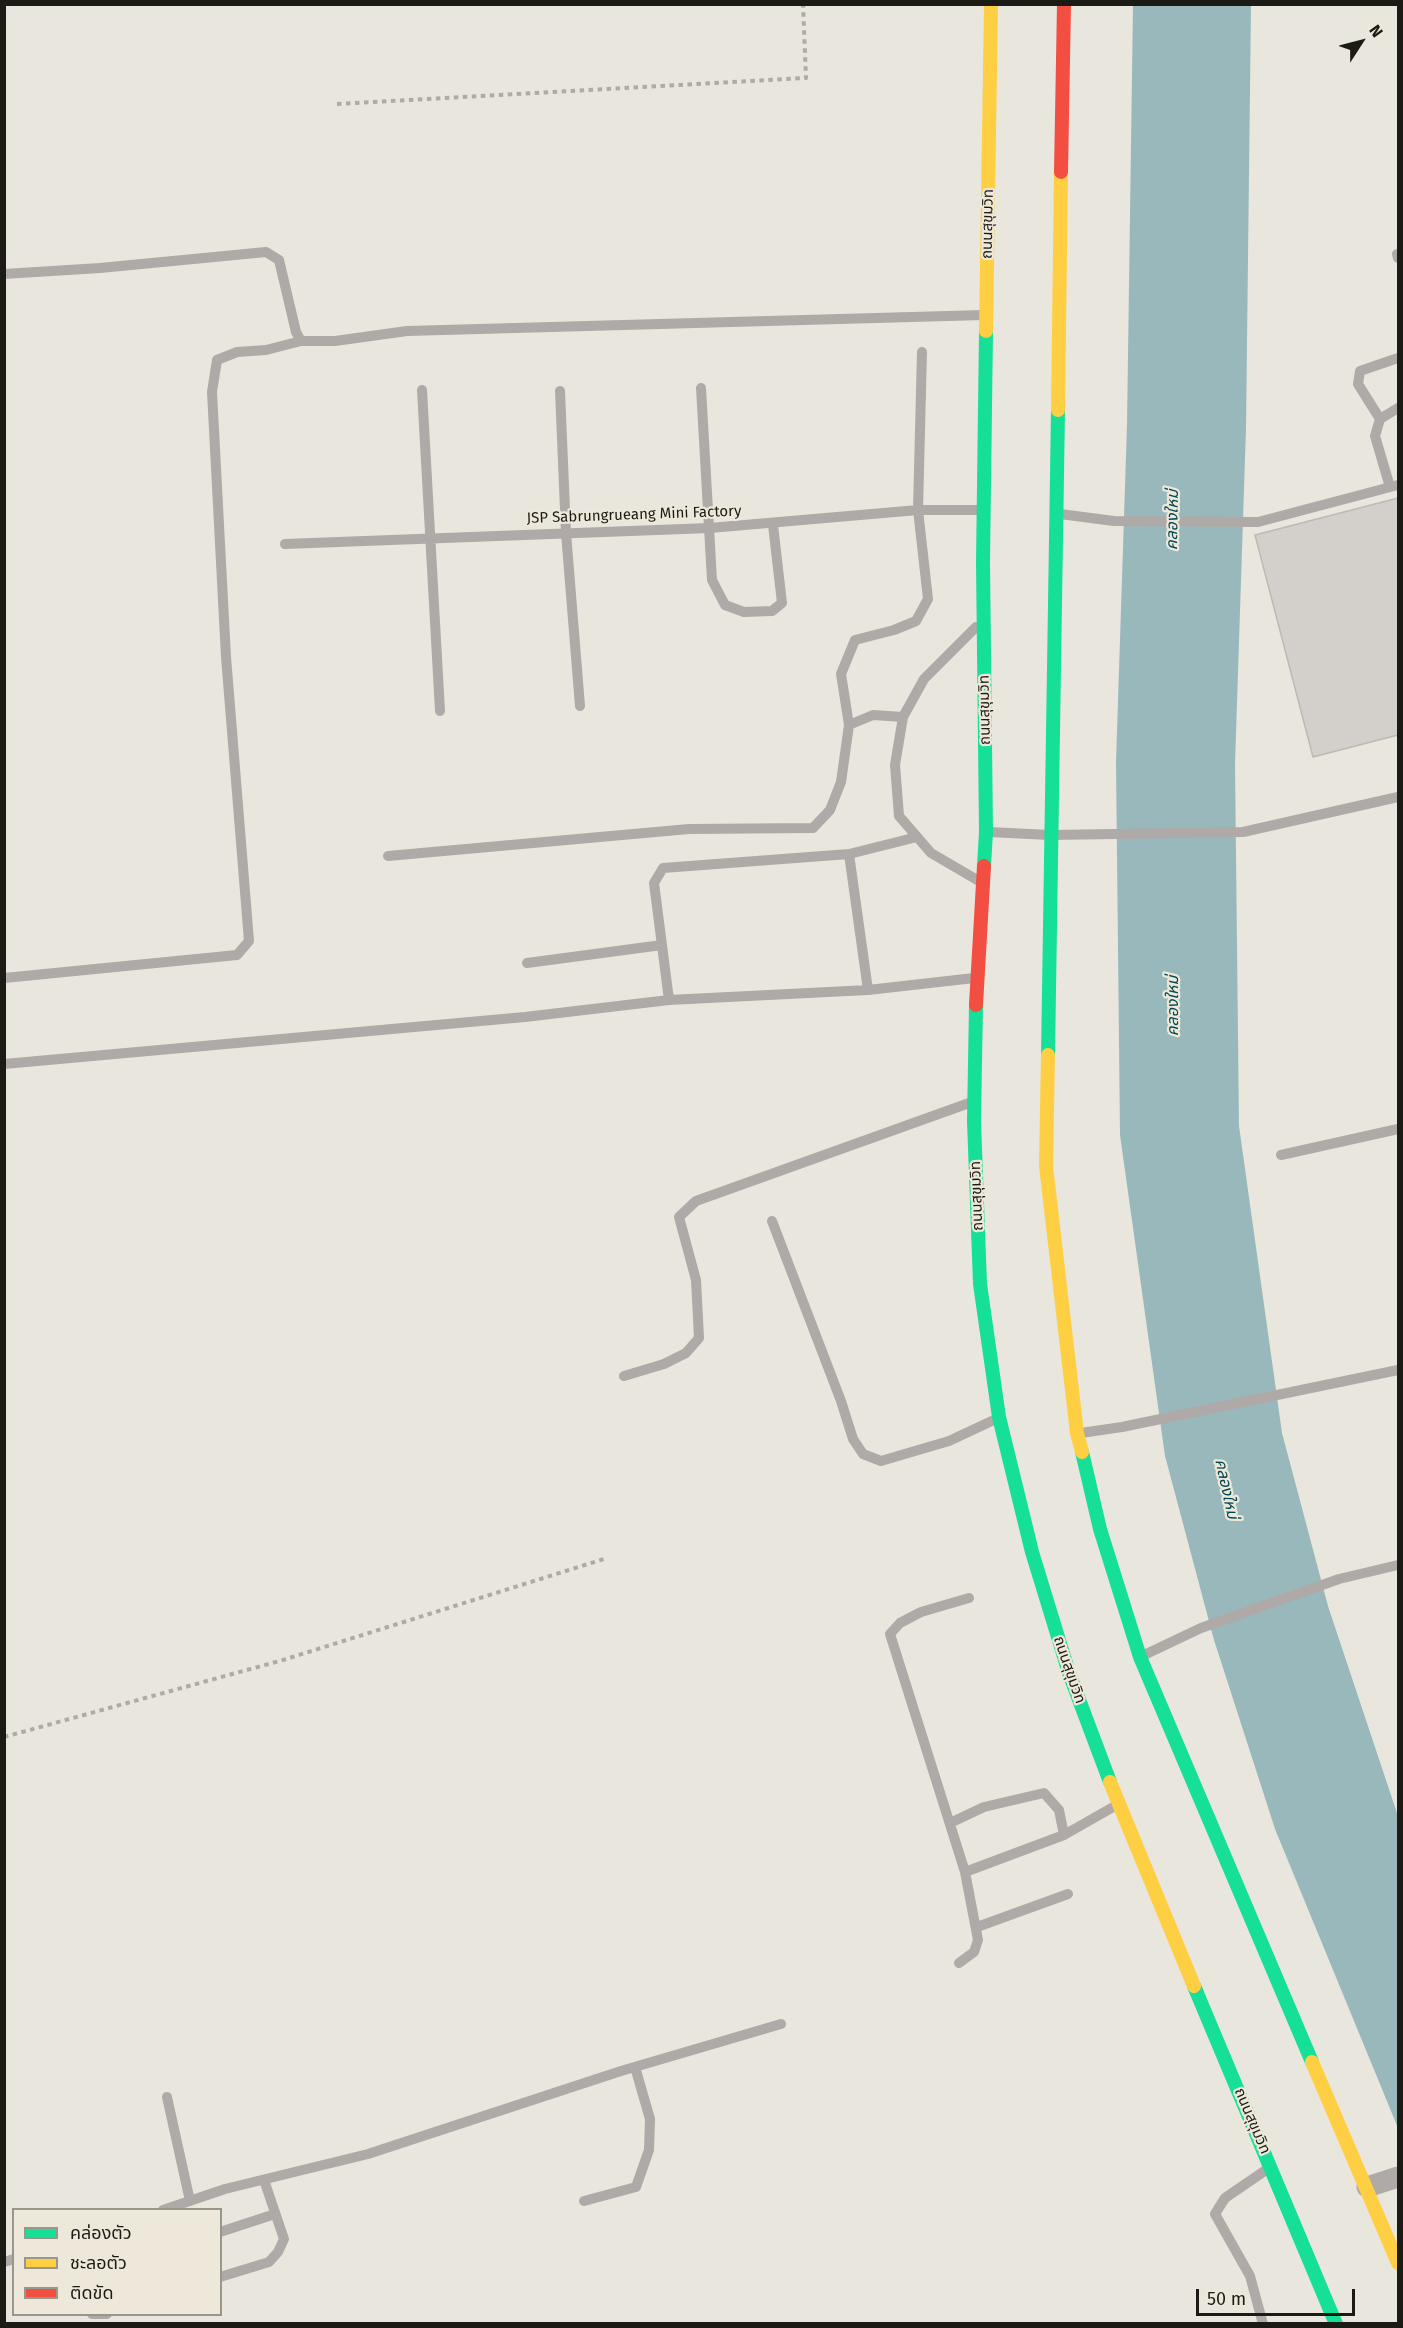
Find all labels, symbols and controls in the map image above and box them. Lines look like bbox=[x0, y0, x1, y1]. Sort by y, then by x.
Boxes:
north arrow bbox=[1331, 12, 1391, 72]
text: N bbox=[1365, 21, 1387, 41]
street label: ถนนสุขุมวิท bbox=[978, 189, 998, 259]
water label: คลองใหม่ bbox=[1163, 490, 1183, 550]
street label: JSP Sabrungrueang Mini Factory bbox=[526, 502, 742, 528]
street label: ถนนสุขุมวิท bbox=[975, 675, 995, 745]
water label: คลองใหม่ bbox=[1164, 976, 1184, 1036]
street label: ถนนสุขุมวิท bbox=[967, 1161, 987, 1231]
water label: คลองใหม่ bbox=[1210, 1457, 1242, 1521]
street label: ถนนสุขุมวิท bbox=[1049, 1634, 1089, 1706]
street label: ถนนสุขุมวิท bbox=[1230, 2085, 1274, 2157]
legend bbox=[12, 2208, 222, 2316]
text: คล่องตัว bbox=[70, 2222, 132, 2244]
text: ชะลอตัว bbox=[70, 2252, 127, 2274]
scale bar bbox=[1199, 2277, 1358, 2315]
text: ติดขัด bbox=[70, 2282, 113, 2304]
text: 50 m bbox=[1207, 2288, 1246, 2310]

